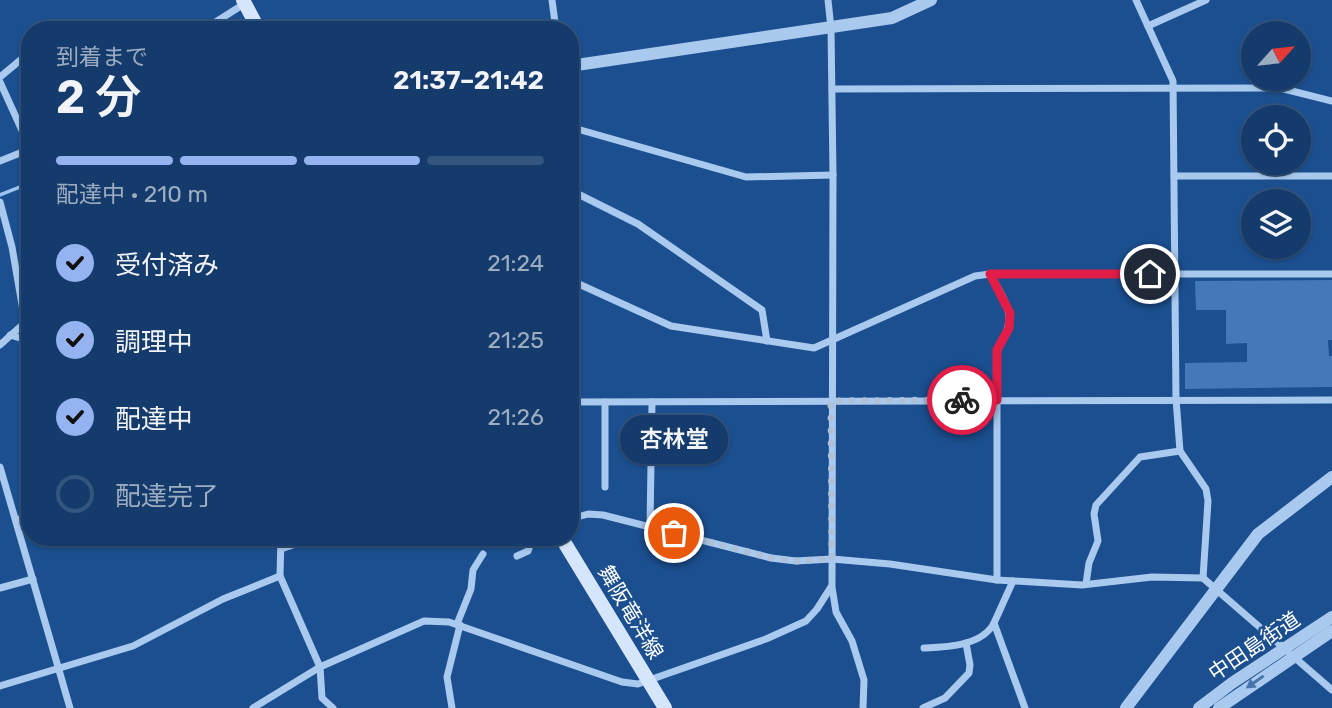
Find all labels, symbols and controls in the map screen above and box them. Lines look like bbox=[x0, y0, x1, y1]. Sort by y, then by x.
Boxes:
north arrow bbox=[1241, 21, 1311, 91]
map controls bbox=[1241, 21, 1311, 259]
text: 到着まで bbox=[56, 43, 148, 71]
text: 21:37–21:42 bbox=[393, 65, 544, 96]
text: 2 分 bbox=[56, 70, 141, 125]
button: locate bbox=[1241, 105, 1311, 175]
text: 配達中 · 210 m bbox=[56, 180, 208, 208]
button: layers bbox=[1241, 189, 1311, 259]
icon: check bbox=[56, 244, 94, 282]
pin bbox=[1120, 244, 1180, 304]
text: 21:24 bbox=[487, 249, 544, 277]
text: 受付済み bbox=[115, 250, 219, 281]
icon: home bbox=[1131, 255, 1169, 293]
icon: check bbox=[56, 321, 94, 359]
text: 21:25 bbox=[488, 326, 544, 354]
text: 調理中 bbox=[115, 327, 193, 358]
courier bbox=[927, 365, 997, 435]
icon: bike bbox=[943, 381, 981, 419]
icon: check bbox=[56, 398, 94, 436]
text: 21:26 bbox=[487, 403, 544, 431]
text: 配達中 bbox=[115, 404, 193, 435]
callout: 杏林堂 bbox=[620, 414, 728, 463]
text: 杏林堂 bbox=[640, 425, 709, 453]
text: 配達完了 bbox=[115, 481, 219, 512]
pin bbox=[644, 503, 704, 563]
icon: bag bbox=[655, 514, 693, 552]
street label: 舞阪竜洋線 bbox=[593, 561, 669, 663]
street label: 中田島街道 bbox=[1203, 606, 1305, 686]
one-way arrow bbox=[1246, 675, 1264, 689]

